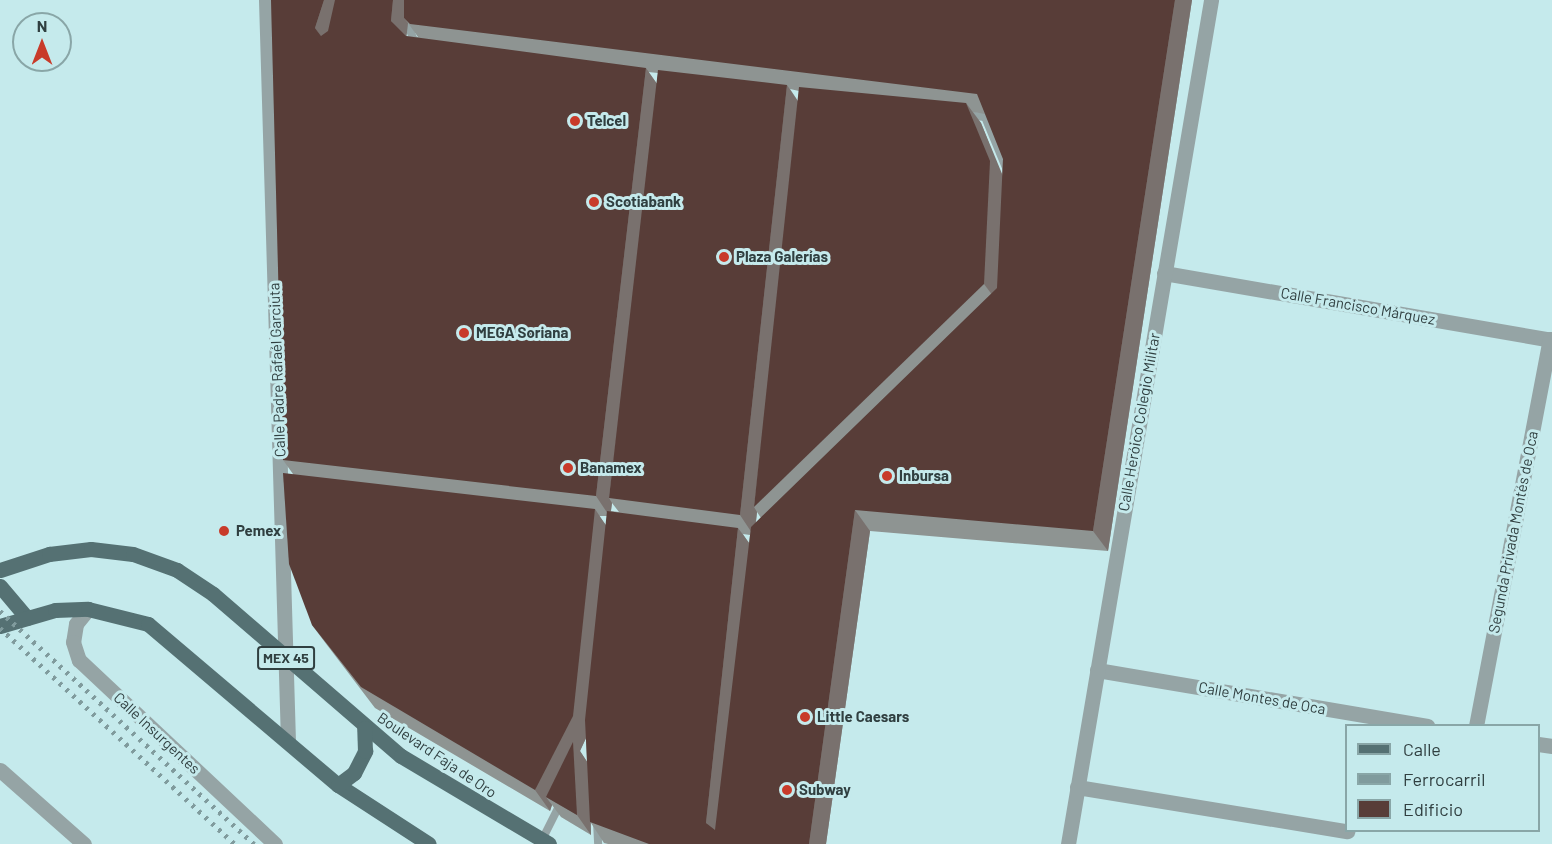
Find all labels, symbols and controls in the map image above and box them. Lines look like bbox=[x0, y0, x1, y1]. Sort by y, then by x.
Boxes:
north arrow bbox=[12, 12, 72, 72]
text: N bbox=[37, 16, 47, 35]
place label: Telcel bbox=[587, 112, 626, 130]
marker: Telcel bbox=[568, 114, 582, 128]
place label: Scotiabank bbox=[606, 193, 681, 211]
marker: Scotiabank bbox=[587, 195, 601, 209]
place label: Plaza Galerías bbox=[736, 248, 828, 266]
marker: Plaza Galerías bbox=[717, 250, 731, 264]
street label: Calle Padre Rafaél Garciuta bbox=[265, 282, 289, 458]
street label: Calle Francisco Márquez bbox=[1279, 284, 1437, 328]
place label: MEGA Soriana bbox=[476, 324, 568, 342]
marker: MEGA Soriana bbox=[457, 326, 471, 340]
street label: Calle Heróico Colegio Militar bbox=[1114, 331, 1164, 513]
street label: Segunda Privada Montés de Oca bbox=[1485, 429, 1541, 635]
place label: Banamex bbox=[580, 459, 642, 477]
marker: Banamex bbox=[561, 461, 575, 475]
place label: Inbursa bbox=[899, 467, 949, 485]
marker: Inbursa bbox=[880, 469, 894, 483]
place label: Pemex bbox=[236, 522, 281, 540]
marker: Pemex bbox=[217, 524, 231, 538]
road number: MEX 45 bbox=[256, 647, 316, 669]
street label: Calle Montes de Oca bbox=[1197, 678, 1327, 718]
street label: Calle Insurgentes bbox=[110, 688, 204, 778]
street label: Boulevard Faja de Oro bbox=[374, 708, 500, 802]
place label: Little Caesars bbox=[817, 708, 909, 726]
marker: Little Caesars bbox=[798, 710, 812, 724]
legend bbox=[1345, 724, 1540, 832]
text: Calle bbox=[1403, 738, 1441, 760]
text: Ferrocarril bbox=[1403, 768, 1485, 790]
place label: Subway bbox=[799, 781, 851, 799]
marker: Subway bbox=[780, 783, 794, 797]
text: Edificio bbox=[1403, 798, 1463, 820]

